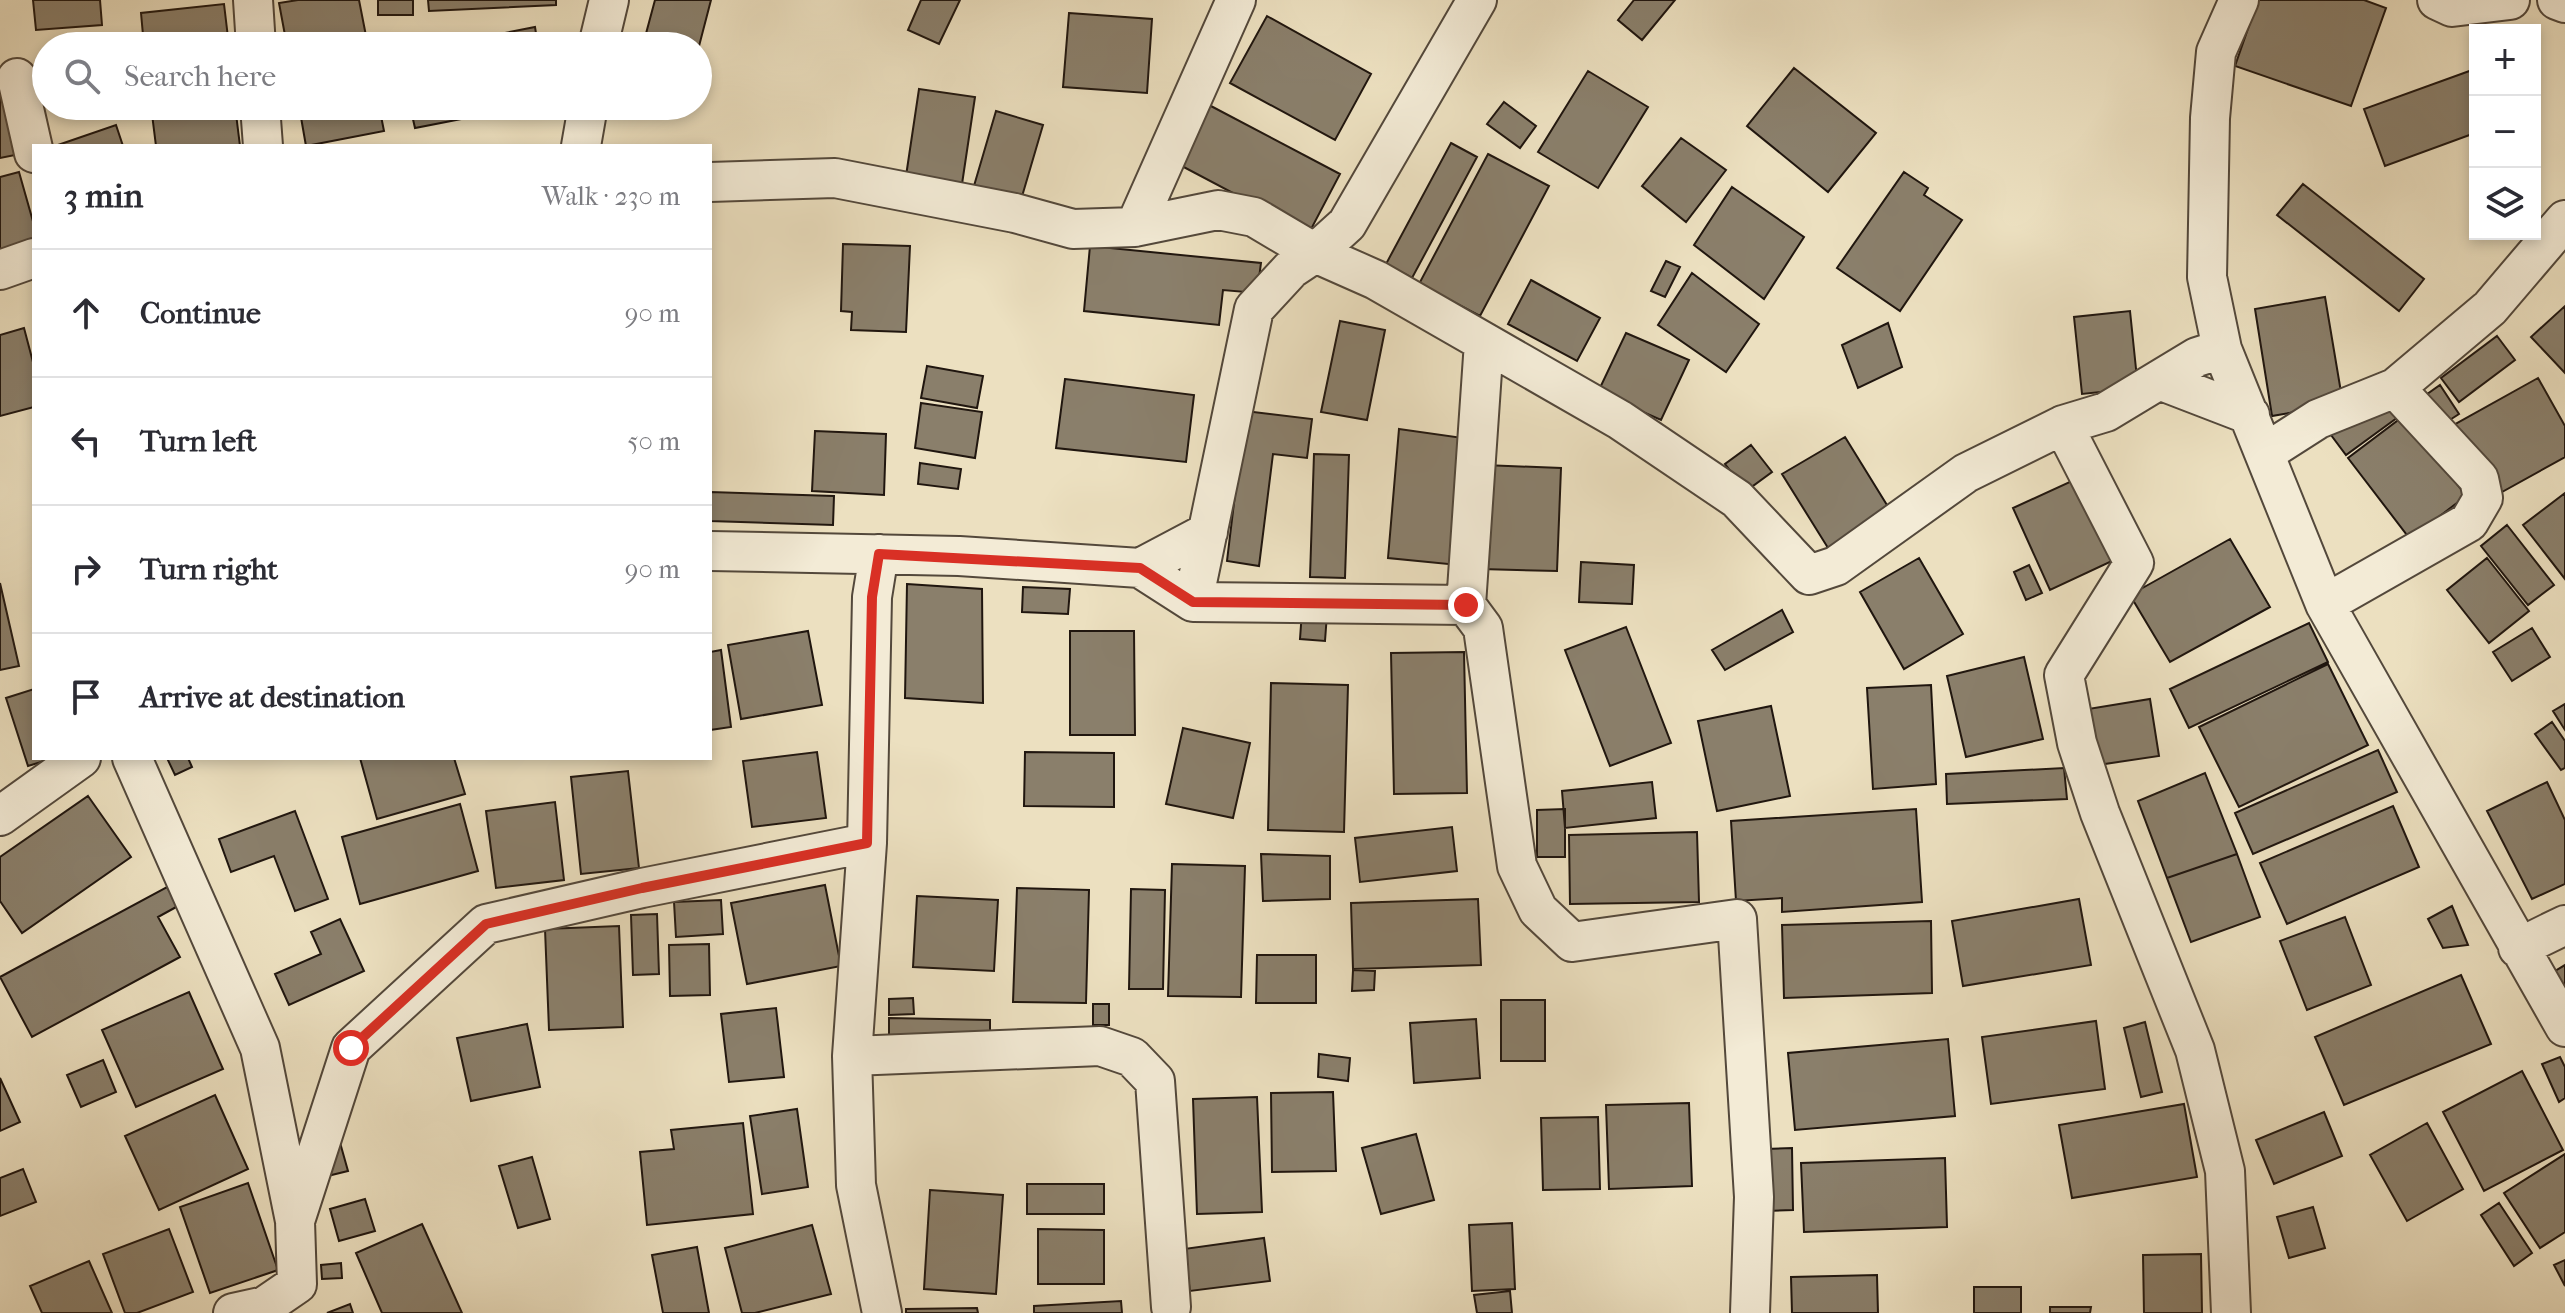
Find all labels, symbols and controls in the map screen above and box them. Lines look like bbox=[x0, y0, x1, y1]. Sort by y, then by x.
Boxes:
map controls bbox=[2469, 24, 2541, 240]
button: + bbox=[2469, 24, 2541, 96]
search box bbox=[32, 32, 712, 120]
icon: search bbox=[60, 54, 104, 98]
text: Search here bbox=[124, 59, 276, 94]
button: − bbox=[2469, 96, 2541, 168]
button: layers bbox=[2469, 168, 2541, 240]
text: 3 min bbox=[64, 176, 143, 216]
text: Walk · 230 m bbox=[542, 181, 680, 212]
icon: ahead bbox=[64, 291, 108, 335]
text: Continue bbox=[140, 296, 261, 331]
text: 90 m bbox=[625, 298, 680, 329]
icon: left bbox=[64, 419, 108, 463]
text: Turn left bbox=[140, 424, 257, 459]
text: 50 m bbox=[627, 426, 680, 457]
icon: right bbox=[64, 547, 108, 591]
text: Turn right bbox=[140, 552, 278, 587]
text: 90 m bbox=[625, 554, 680, 585]
route end bbox=[1448, 587, 1484, 623]
icon: arrive bbox=[64, 675, 108, 719]
text: Arrive at destination bbox=[140, 680, 405, 715]
route start bbox=[333, 1030, 369, 1066]

